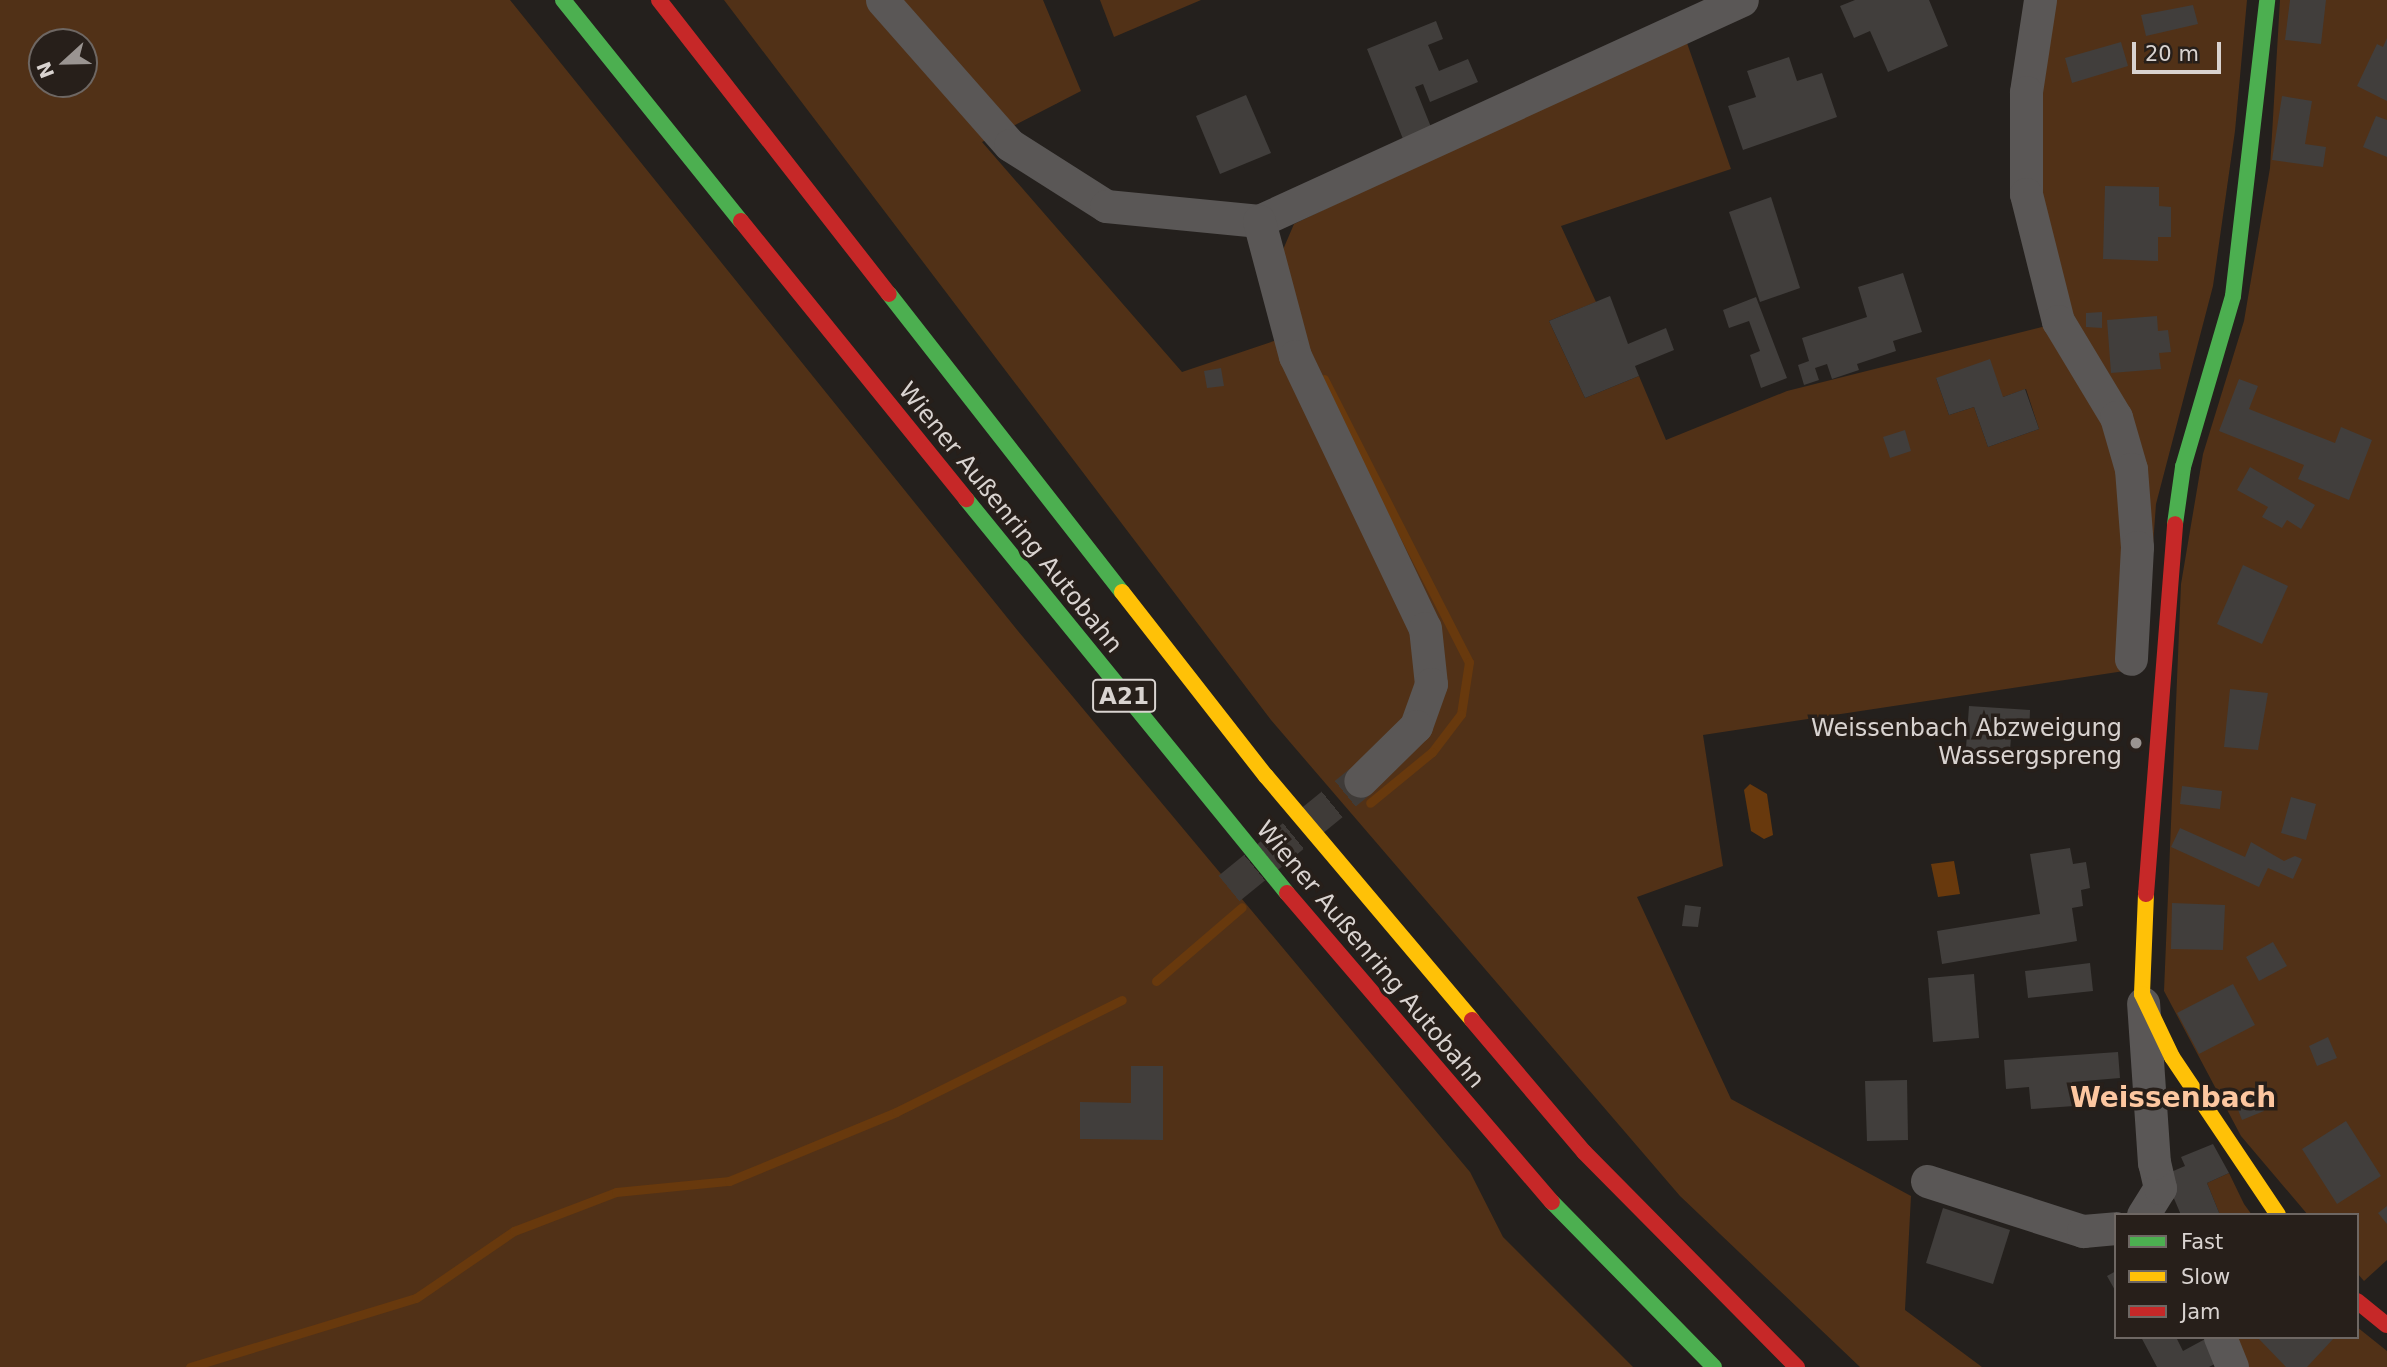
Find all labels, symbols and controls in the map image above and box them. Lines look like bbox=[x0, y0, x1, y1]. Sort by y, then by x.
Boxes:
north arrow bbox=[28, 28, 98, 98]
scale bar bbox=[2135, 28, 2224, 72]
text: 20 m bbox=[2145, 42, 2199, 66]
text: N bbox=[32, 59, 59, 82]
street label: Wiener Außenring Autobahn bbox=[892, 377, 1128, 659]
road number: A21 bbox=[1091, 676, 1157, 716]
place label: Weissenbach Abzweigung Wassergspreng bbox=[1811, 715, 2122, 771]
marker: Weissenbach Abzweigung Wassergspreng bbox=[2128, 735, 2144, 751]
street label: Wiener Außenring Autobahn bbox=[1250, 816, 1490, 1094]
district label: Weissenbach bbox=[2070, 1081, 2276, 1115]
legend bbox=[2114, 1213, 2359, 1339]
text: Fast bbox=[2181, 1230, 2223, 1254]
text: Slow bbox=[2181, 1265, 2230, 1289]
text: Jam bbox=[2181, 1300, 2221, 1324]

